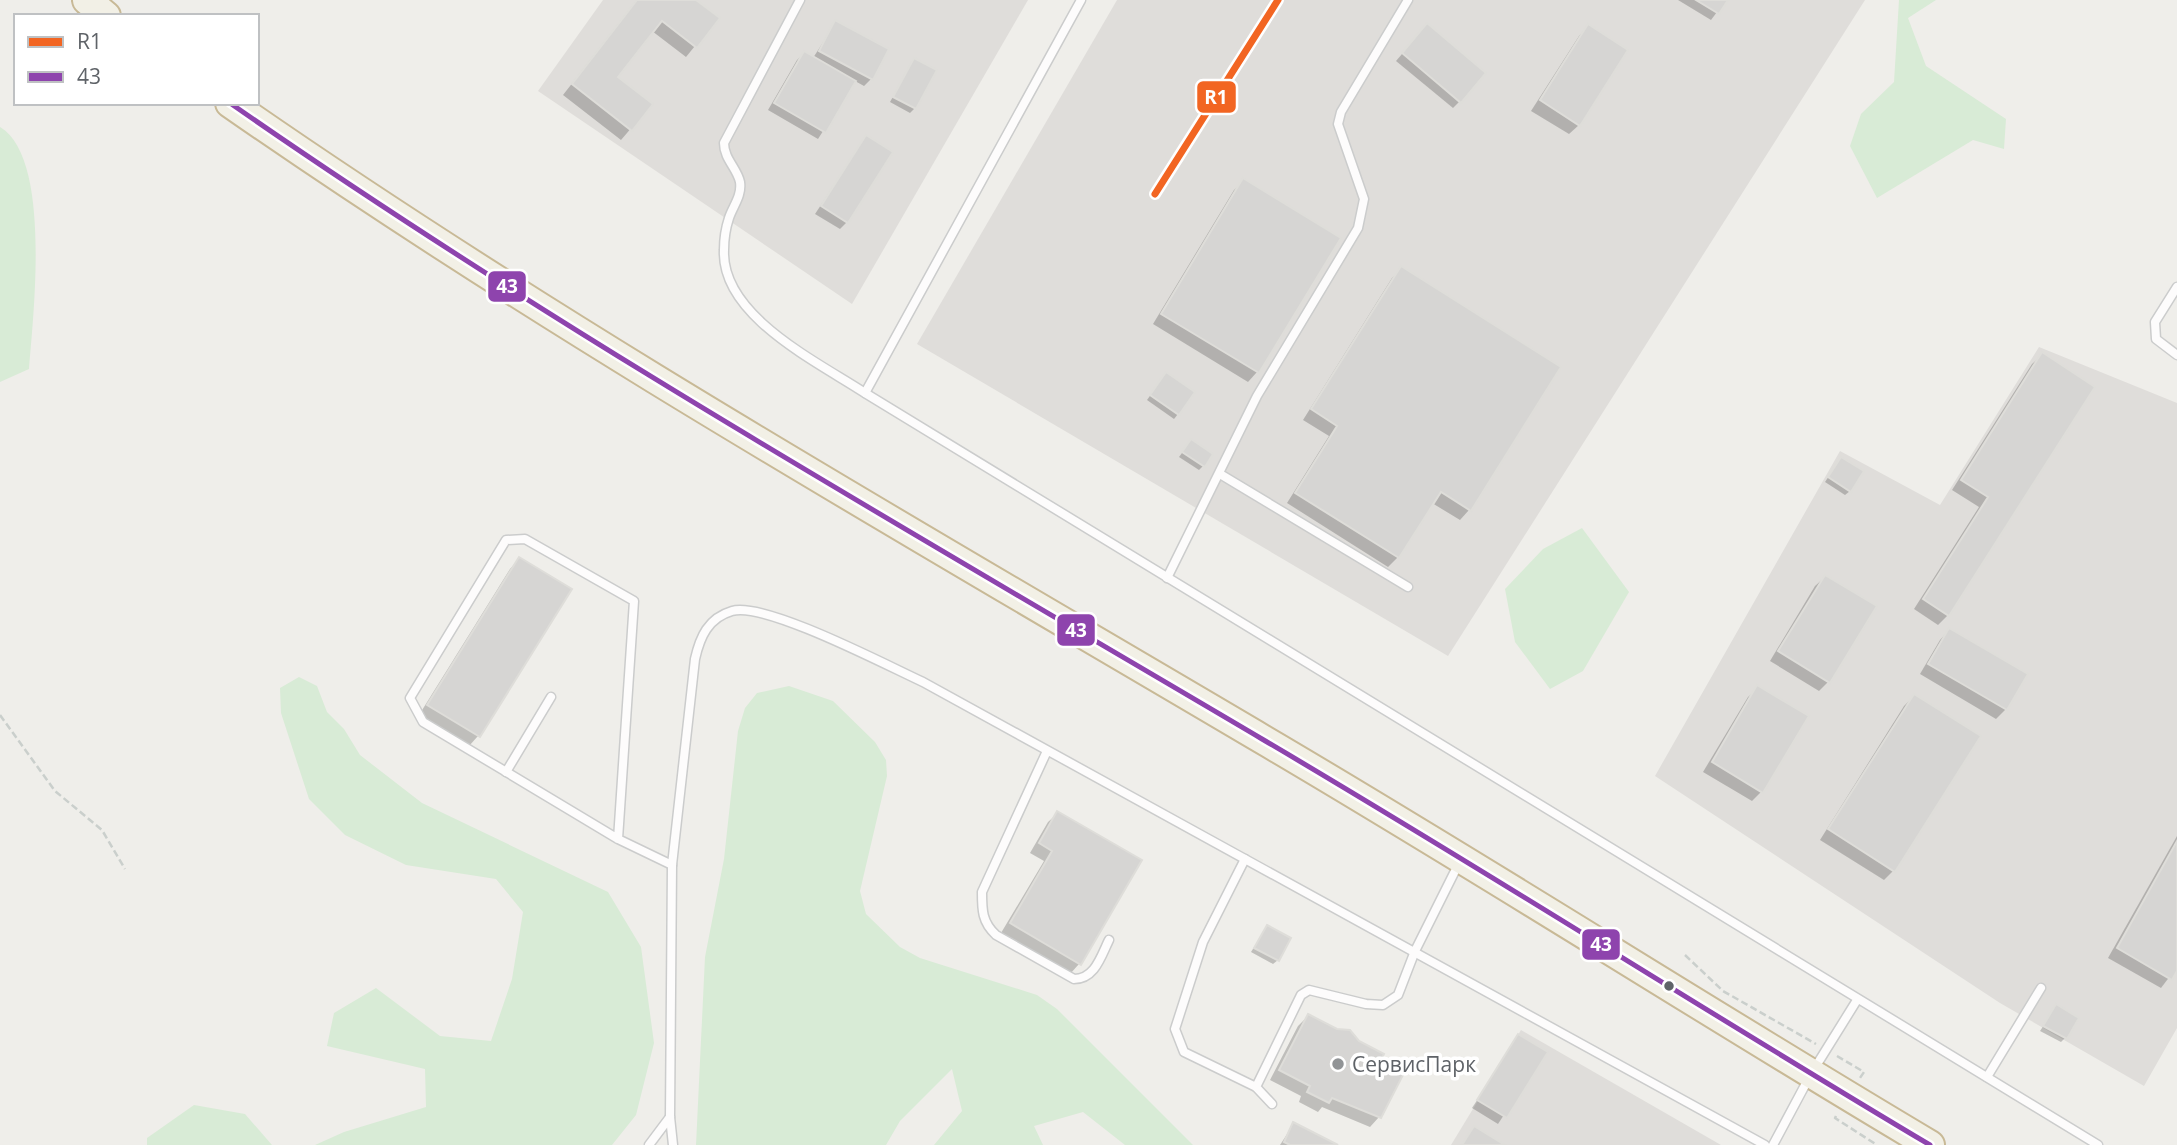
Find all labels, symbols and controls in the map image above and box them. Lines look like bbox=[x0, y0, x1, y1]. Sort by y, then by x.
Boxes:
legend bbox=[14, 14, 259, 105]
text: R1 bbox=[77, 27, 102, 55]
text: 43 bbox=[77, 62, 101, 90]
line badge: R1 bbox=[1196, 80, 1237, 114]
text: R1 bbox=[1204, 84, 1228, 110]
line badge: 43 bbox=[487, 270, 527, 303]
text: 43 bbox=[496, 273, 518, 299]
line badge: 43 bbox=[1056, 613, 1096, 647]
text: 43 bbox=[1065, 617, 1087, 643]
line badge: 43 bbox=[1581, 928, 1621, 961]
text: 43 bbox=[1590, 931, 1612, 957]
unlabelled marker bbox=[1662, 979, 1676, 993]
place label: СервисПарк bbox=[1352, 1050, 1476, 1078]
marker: СервисПарк bbox=[1330, 1056, 1346, 1072]

